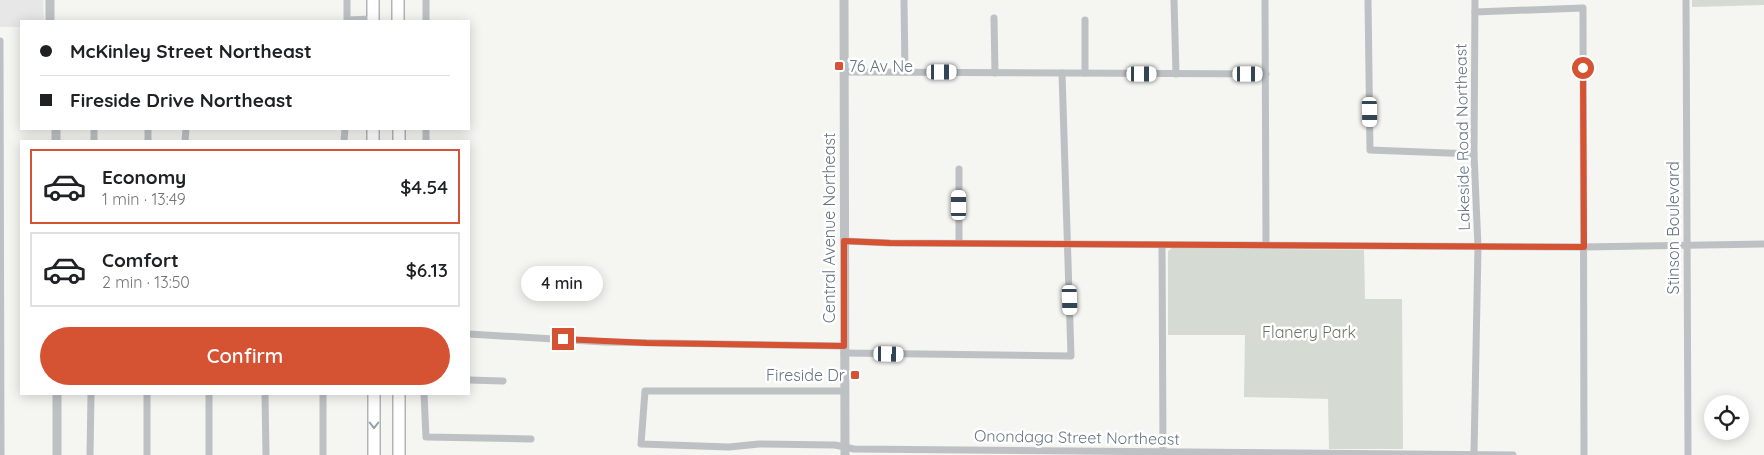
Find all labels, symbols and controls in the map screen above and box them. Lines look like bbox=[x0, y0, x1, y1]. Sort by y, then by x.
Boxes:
text: McKinley Street Northeast bbox=[70, 39, 312, 63]
street label: Lakeside Road Northeast bbox=[1450, 43, 1474, 231]
place label: 76 Av Ne bbox=[849, 56, 913, 76]
route start bbox=[1572, 57, 1594, 79]
marker: 76 Av Ne bbox=[833, 60, 845, 72]
car bbox=[927, 65, 957, 80]
car bbox=[1127, 67, 1157, 82]
car bbox=[1233, 67, 1263, 82]
text: Fireside Drive Northeast bbox=[70, 88, 293, 112]
car bbox=[1362, 97, 1377, 127]
street label: Central Avenue Northeast bbox=[819, 133, 839, 323]
street label: Stinson Boulevard bbox=[1663, 161, 1683, 295]
icon: car bbox=[42, 164, 87, 209]
text: Economy bbox=[102, 165, 186, 189]
text: $4.54 bbox=[400, 175, 448, 199]
text: 1 min · 13:49 bbox=[102, 189, 186, 209]
car bbox=[951, 190, 966, 220]
icon: car bbox=[42, 247, 87, 292]
text: Comfort bbox=[102, 248, 179, 272]
text: $6.13 bbox=[406, 258, 448, 282]
callout: 4 min bbox=[522, 266, 604, 302]
text: 2 min · 13:50 bbox=[102, 272, 190, 292]
text: 4 min bbox=[541, 273, 583, 293]
car bbox=[1061, 285, 1078, 315]
park label: Flanery Park bbox=[1262, 322, 1356, 342]
button: Confirm bbox=[40, 327, 450, 385]
route end bbox=[552, 328, 574, 350]
car bbox=[873, 346, 904, 362]
place label: Fireside Dr bbox=[766, 365, 845, 385]
marker: Fireside Dr bbox=[849, 369, 861, 381]
map controls bbox=[1704, 395, 1749, 440]
button: locate bbox=[1704, 395, 1749, 440]
one-way arrow bbox=[369, 422, 379, 429]
street label: Onondaga Street Northeast bbox=[974, 425, 1180, 449]

